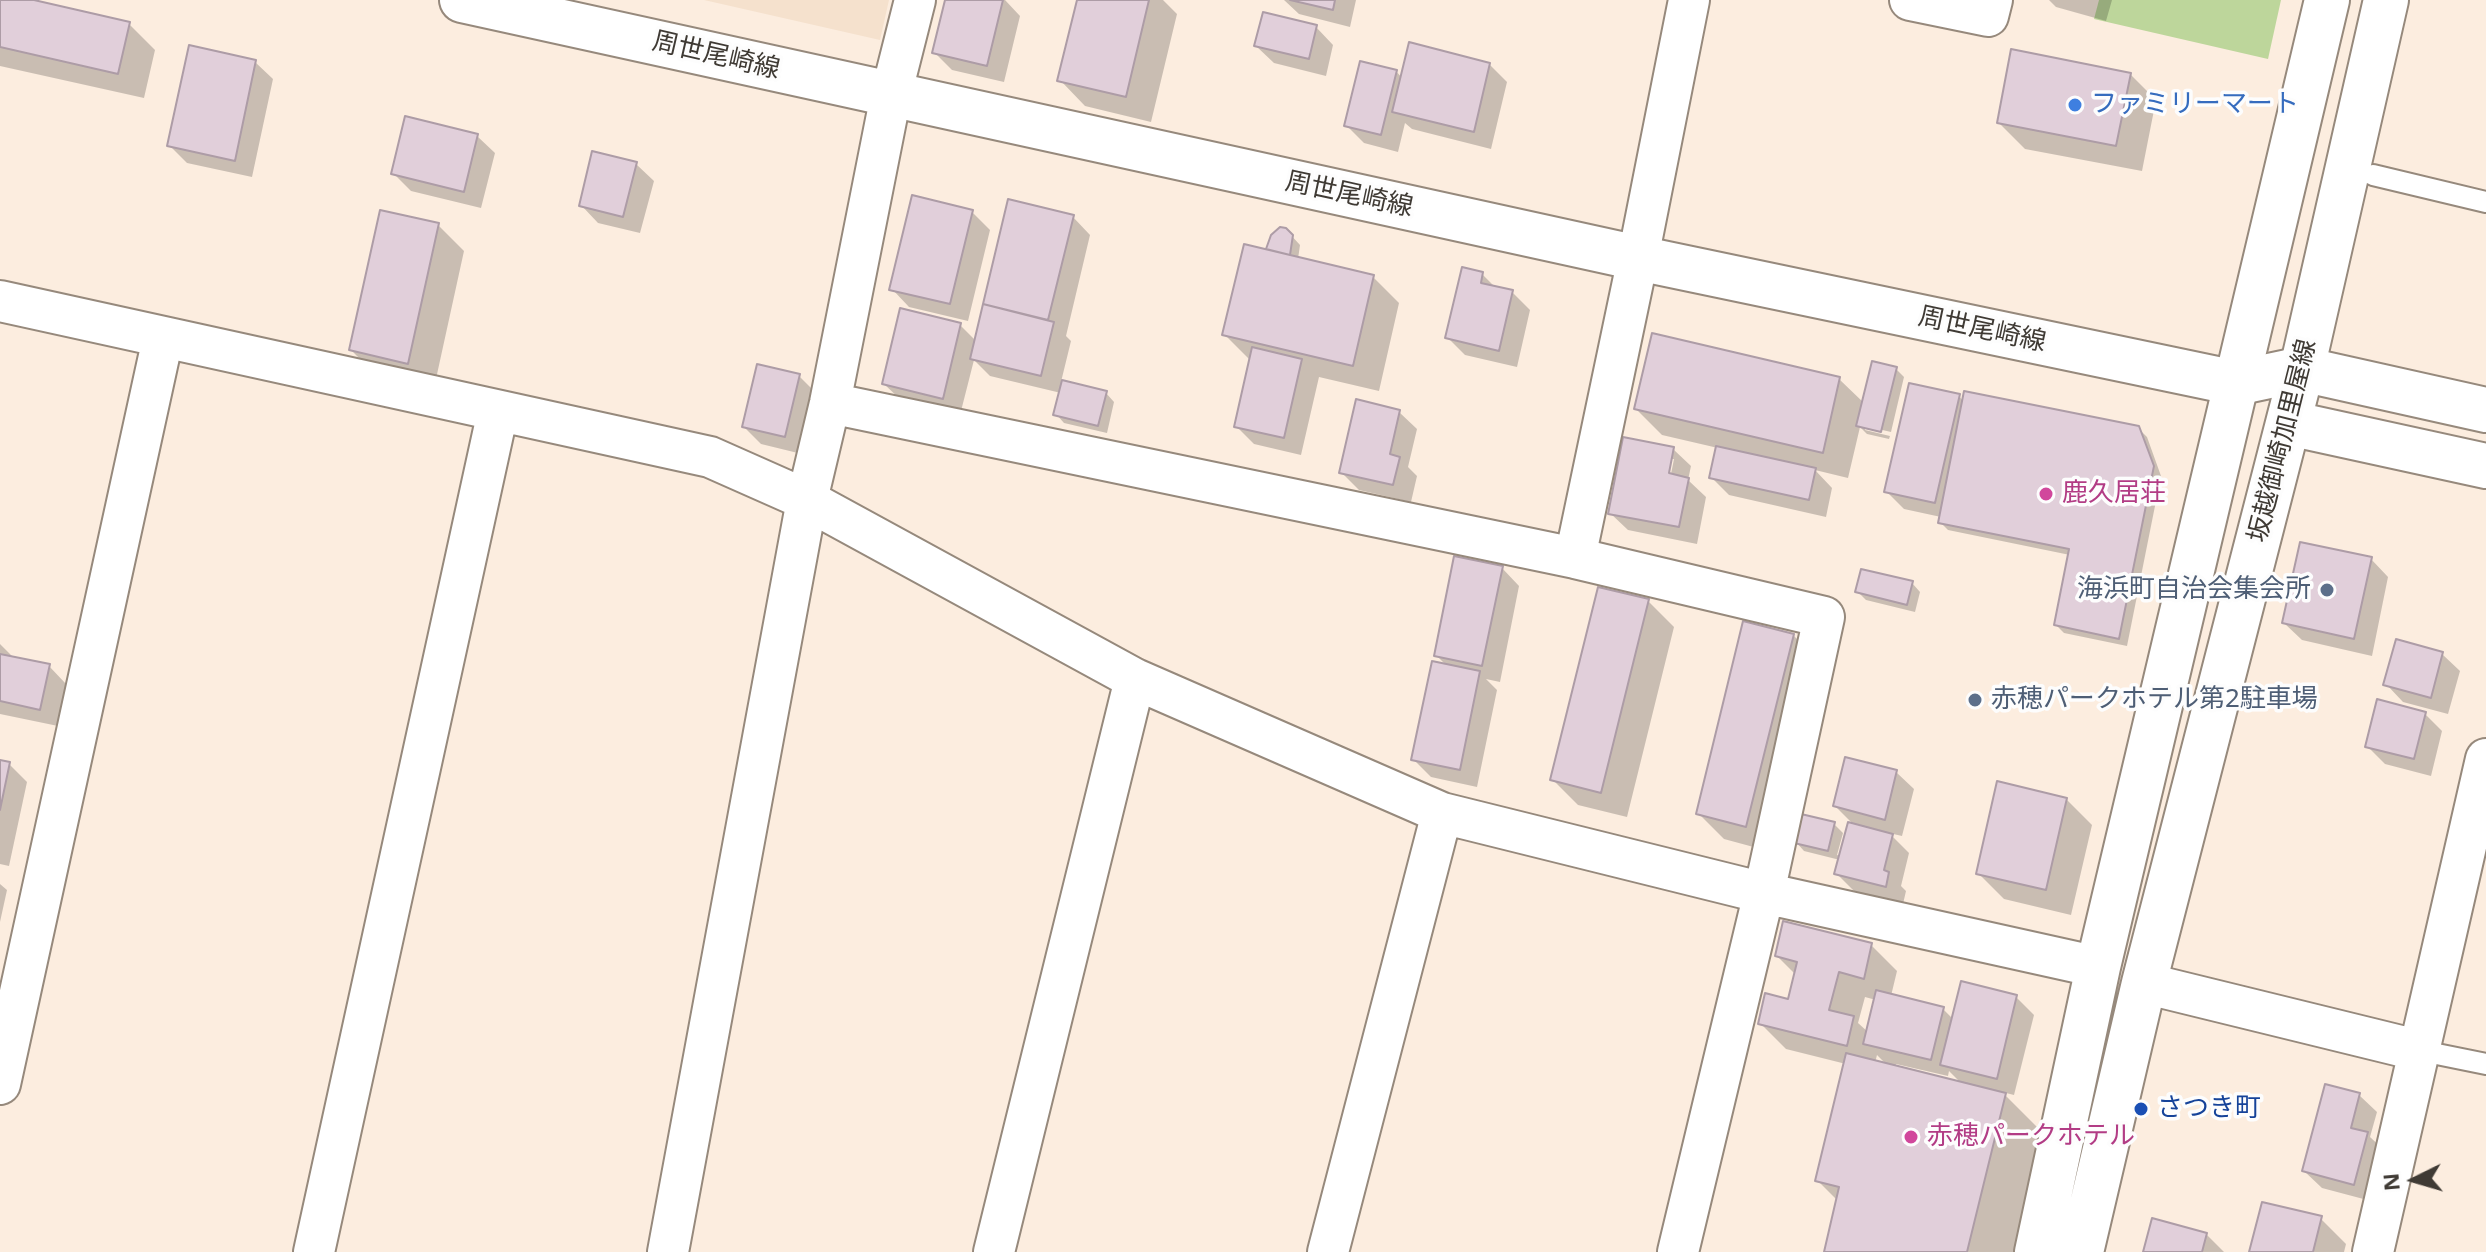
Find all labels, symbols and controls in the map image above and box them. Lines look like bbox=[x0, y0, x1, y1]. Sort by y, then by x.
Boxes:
street label: 周世尾崎線 bbox=[649, 26, 783, 86]
place label: ファミリーマート bbox=[2091, 89, 2299, 121]
marker: ファミリーマート bbox=[2066, 96, 2084, 114]
street label: 周世尾崎線 bbox=[1282, 166, 1416, 224]
street label: 周世尾崎線 bbox=[1915, 301, 2049, 359]
street label: 坂越御崎加里屋線 bbox=[2243, 336, 2323, 546]
place label: 鹿久居荘 bbox=[2062, 478, 2166, 510]
marker: 鹿久居荘 bbox=[2037, 485, 2055, 503]
place label: 海浜町自治会集会所 bbox=[2077, 574, 2311, 606]
marker: 海浜町自治会集会所 bbox=[2318, 581, 2336, 599]
place label: 赤穂パークホテル第2駐車場 bbox=[1991, 684, 2318, 716]
marker: 赤穂パークホテル第2駐車場 bbox=[1966, 691, 1984, 709]
place label: さつき町 bbox=[2157, 1093, 2261, 1125]
marker: さつき町 bbox=[2132, 1100, 2150, 1118]
place label: 赤穂パークホテル bbox=[1927, 1121, 2135, 1153]
marker: 赤穂パークホテル bbox=[1902, 1128, 1920, 1146]
north arrow bbox=[2374, 1140, 2454, 1220]
text: N bbox=[2374, 1172, 2406, 1192]

